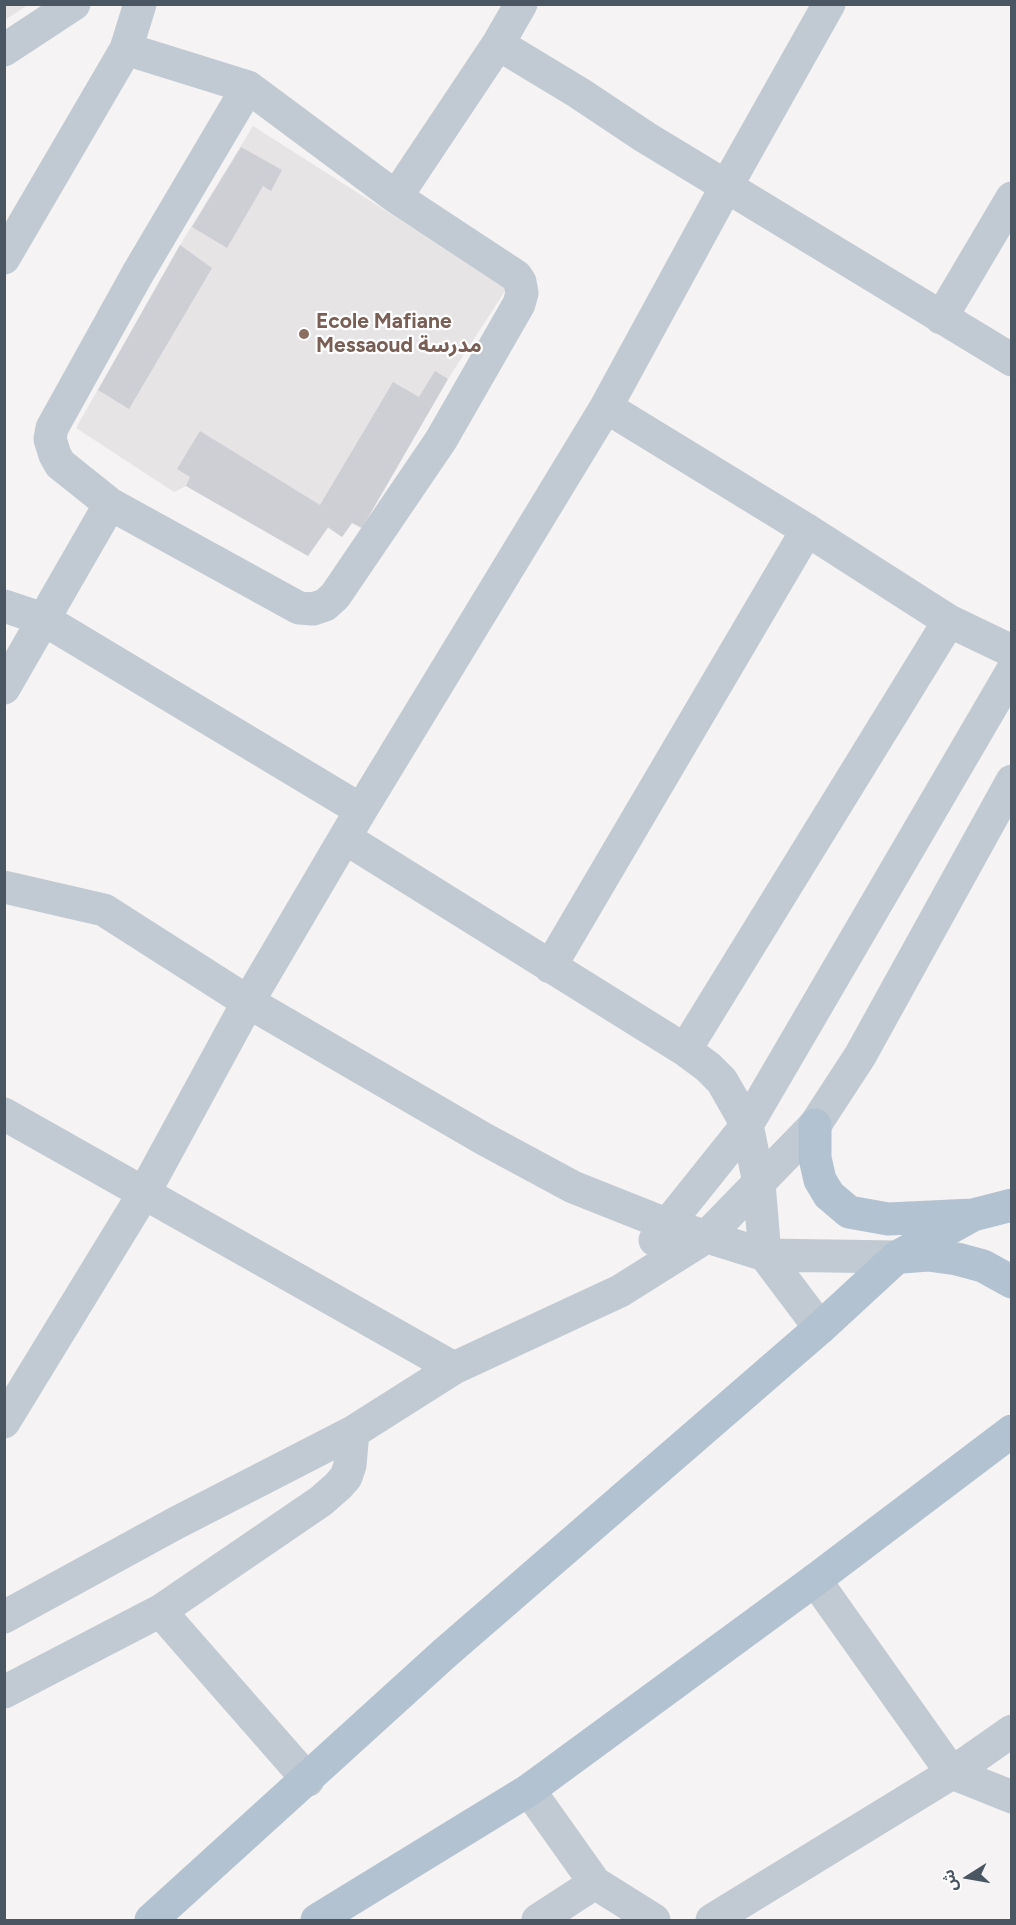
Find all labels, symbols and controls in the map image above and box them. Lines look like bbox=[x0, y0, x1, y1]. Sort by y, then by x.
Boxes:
place label: Ecole Mafiane Messaoud مدرسة bbox=[316, 309, 482, 359]
marker: Ecole Mafiane Messaoud مدرسة bbox=[297, 327, 311, 341]
north arrow bbox=[938, 1847, 998, 1907]
text: ش bbox=[938, 1868, 961, 1893]

